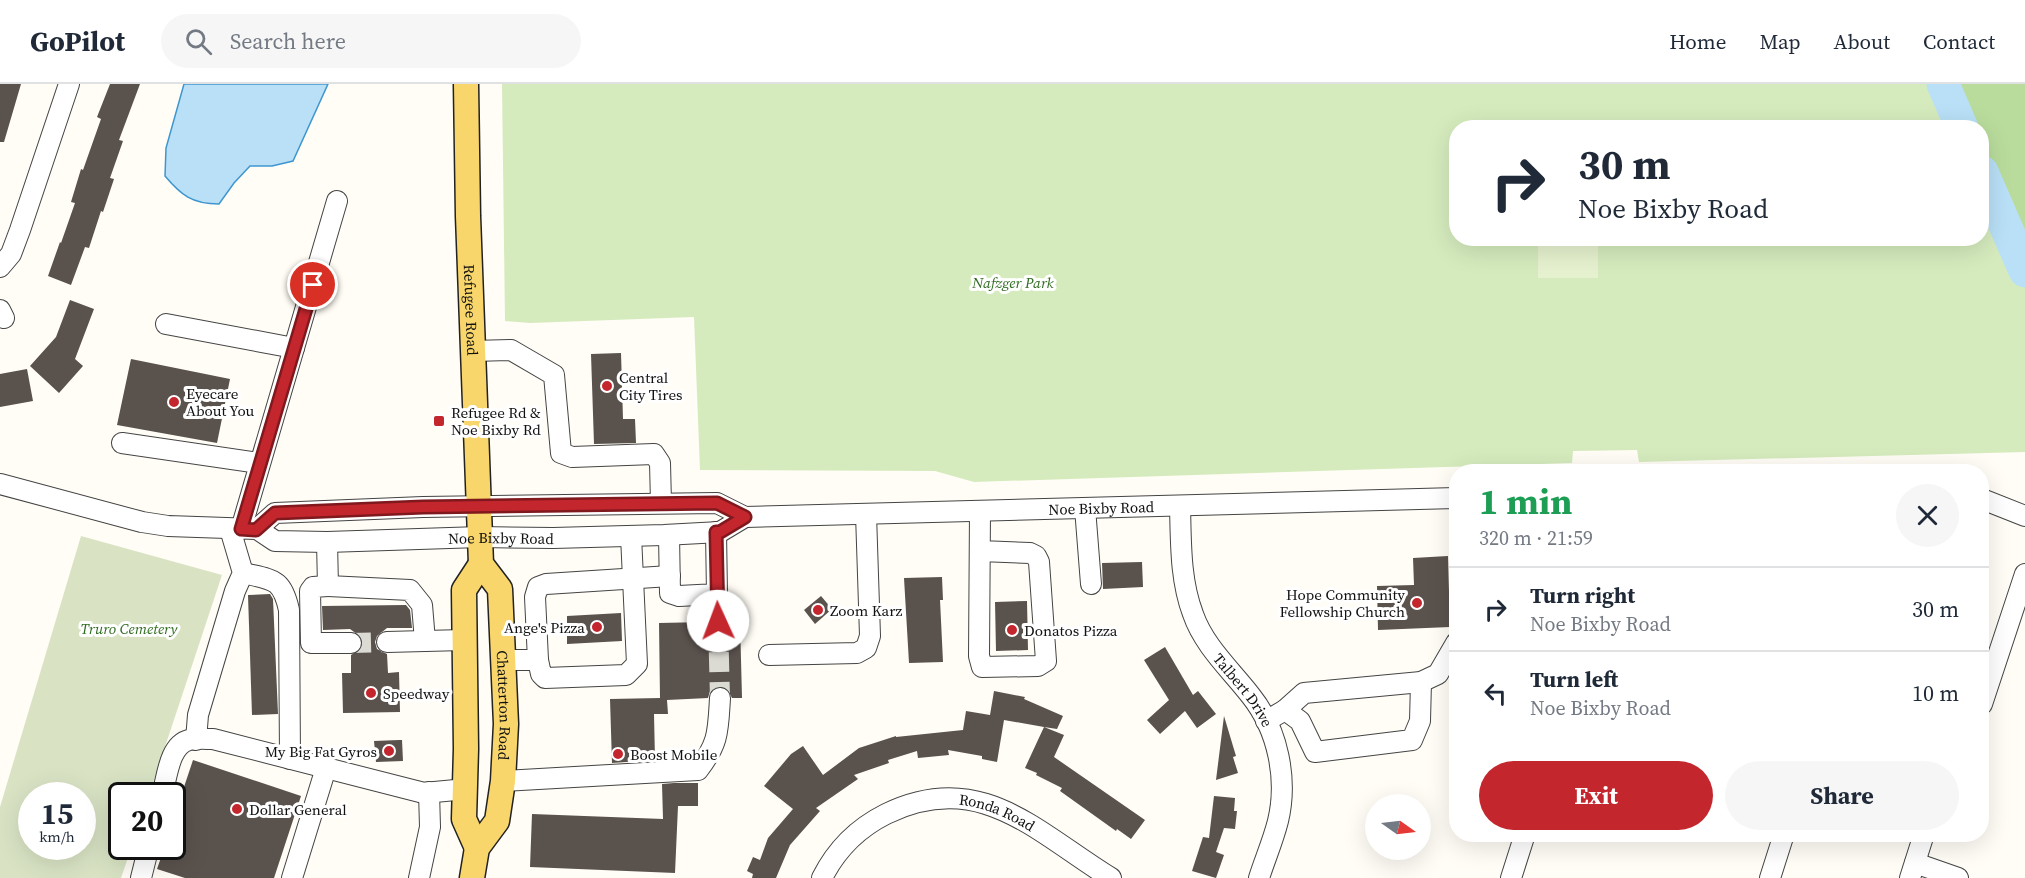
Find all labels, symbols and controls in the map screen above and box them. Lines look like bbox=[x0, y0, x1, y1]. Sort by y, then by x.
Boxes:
search box bbox=[161, 14, 581, 68]
text: GoPilot bbox=[30, 22, 125, 60]
icon: search bbox=[182, 25, 215, 58]
text: Search here bbox=[230, 26, 346, 56]
text: Home bbox=[1669, 27, 1727, 56]
text: Map bbox=[1760, 27, 1801, 56]
text: About bbox=[1834, 27, 1890, 56]
text: Contact bbox=[1923, 27, 1995, 56]
text: 30 m bbox=[1578, 135, 1671, 193]
icon: right bbox=[1479, 144, 1557, 222]
text: Noe Bixby Road bbox=[1578, 190, 1768, 227]
pin bbox=[287, 259, 338, 310]
street label: Refugee Road bbox=[459, 264, 484, 356]
icon: arrive bbox=[296, 268, 329, 301]
park label: Nafzger Park bbox=[971, 272, 1055, 293]
place label: Central City Tires bbox=[619, 367, 683, 405]
marker: Central City Tires bbox=[600, 379, 614, 393]
place label: Eyecare About You bbox=[186, 383, 255, 421]
marker: Eyecare About You bbox=[167, 395, 181, 409]
place label: Refugee Rd & Noe Bixby Rd bbox=[451, 402, 541, 440]
marker: Refugee Rd & Noe Bixby Rd bbox=[432, 414, 446, 428]
text: 1 min bbox=[1479, 477, 1572, 526]
button: close bbox=[1896, 484, 1959, 547]
street label: Noe Bixby Road bbox=[1048, 496, 1155, 519]
text: 320 m · 21:59 bbox=[1479, 524, 1593, 552]
street label: Noe Bixby Road bbox=[448, 526, 554, 549]
text: Turn right bbox=[1530, 580, 1635, 610]
place label: Hope Community Fellowship Church bbox=[1279, 584, 1405, 622]
position arrow bbox=[686, 589, 750, 653]
icon: right bbox=[1479, 593, 1512, 626]
text: 30 m bbox=[1912, 594, 1959, 624]
marker: Hope Community Fellowship Church bbox=[1410, 596, 1424, 610]
place label: Zoom Karz bbox=[830, 600, 903, 621]
marker: Zoom Karz bbox=[811, 603, 825, 617]
text: Noe Bixby Road bbox=[1530, 610, 1671, 638]
place label: Ange's Pizza bbox=[504, 617, 585, 638]
park label: Truro Cemetery bbox=[81, 618, 178, 639]
marker: Ange's Pizza bbox=[590, 620, 604, 634]
place label: Donatos Pizza bbox=[1024, 620, 1118, 641]
marker: Donatos Pizza bbox=[1005, 623, 1019, 637]
street label: Talbert Drive bbox=[1209, 648, 1278, 730]
street label: Chatterton Road bbox=[492, 650, 517, 761]
text: Turn left bbox=[1530, 664, 1618, 694]
icon: left bbox=[1479, 677, 1512, 710]
text: 10 m bbox=[1912, 678, 1959, 708]
place label: Speedway bbox=[383, 683, 450, 704]
marker: Speedway bbox=[364, 686, 378, 700]
text: Noe Bixby Road bbox=[1530, 694, 1671, 722]
place label: My Big Fat Gyros bbox=[265, 741, 377, 762]
marker: My Big Fat Gyros bbox=[382, 744, 396, 758]
place label: Boost Mobile bbox=[630, 744, 718, 765]
marker: Boost Mobile bbox=[611, 747, 625, 761]
button: Exit bbox=[1479, 761, 1713, 830]
button: Share bbox=[1725, 761, 1959, 830]
speed limit sign: 20 bbox=[108, 782, 186, 860]
street label: Ronda Road bbox=[958, 788, 1040, 836]
text: 15 bbox=[41, 793, 73, 834]
north arrow bbox=[1365, 794, 1431, 860]
map controls bbox=[1365, 794, 1431, 860]
place label: Dollar General bbox=[249, 799, 347, 820]
marker: Dollar General bbox=[230, 802, 244, 816]
text: km/h bbox=[39, 826, 75, 847]

